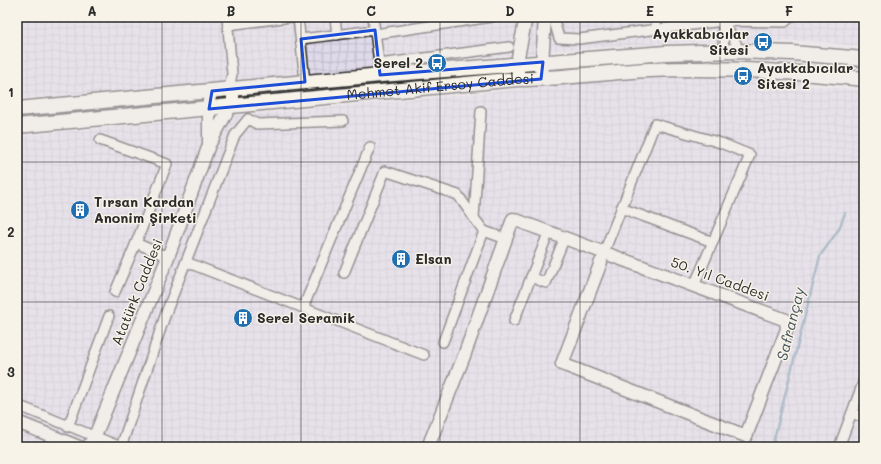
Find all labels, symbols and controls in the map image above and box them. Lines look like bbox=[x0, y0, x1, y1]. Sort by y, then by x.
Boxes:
text: A bbox=[87, 2, 97, 19]
text: B bbox=[227, 2, 236, 19]
text: C bbox=[366, 2, 376, 19]
text: D bbox=[505, 2, 515, 19]
text: E bbox=[646, 2, 654, 19]
text: F bbox=[785, 2, 793, 19]
place label: Ayakkabıcılar Sitesi bbox=[653, 24, 749, 59]
bus stop icon: Ayakkabıcılar Sitesi bbox=[752, 31, 774, 53]
bus stop icon: Serel 2 bbox=[426, 52, 448, 74]
place label: Serel 2 bbox=[374, 53, 423, 72]
place label: Ayakkabıcılar Sitesi 2 bbox=[757, 58, 853, 93]
bus stop icon: Ayakkabıcılar Sitesi 2 bbox=[732, 65, 754, 87]
street label: Mehmet Akif Ersoy Caddesi bbox=[346, 69, 534, 104]
text: 1 bbox=[8, 83, 14, 100]
place label: Tırsan Kardan Anonim Şirketi bbox=[94, 192, 197, 227]
building icon: Tırsan Kardan Anonim Şirketi bbox=[69, 199, 91, 221]
text: 2 bbox=[7, 223, 15, 240]
street label: Atatürk Caddesi bbox=[106, 236, 167, 348]
building icon: Elsan bbox=[390, 248, 412, 270]
place label: Elsan bbox=[415, 249, 451, 268]
street label: 50. Yıl Caddesi bbox=[668, 252, 772, 305]
water label: Safrançay bbox=[771, 285, 809, 362]
building icon: Serel Seramik bbox=[232, 307, 254, 329]
place label: Serel Seramik bbox=[257, 308, 355, 327]
text: 3 bbox=[7, 363, 15, 380]

